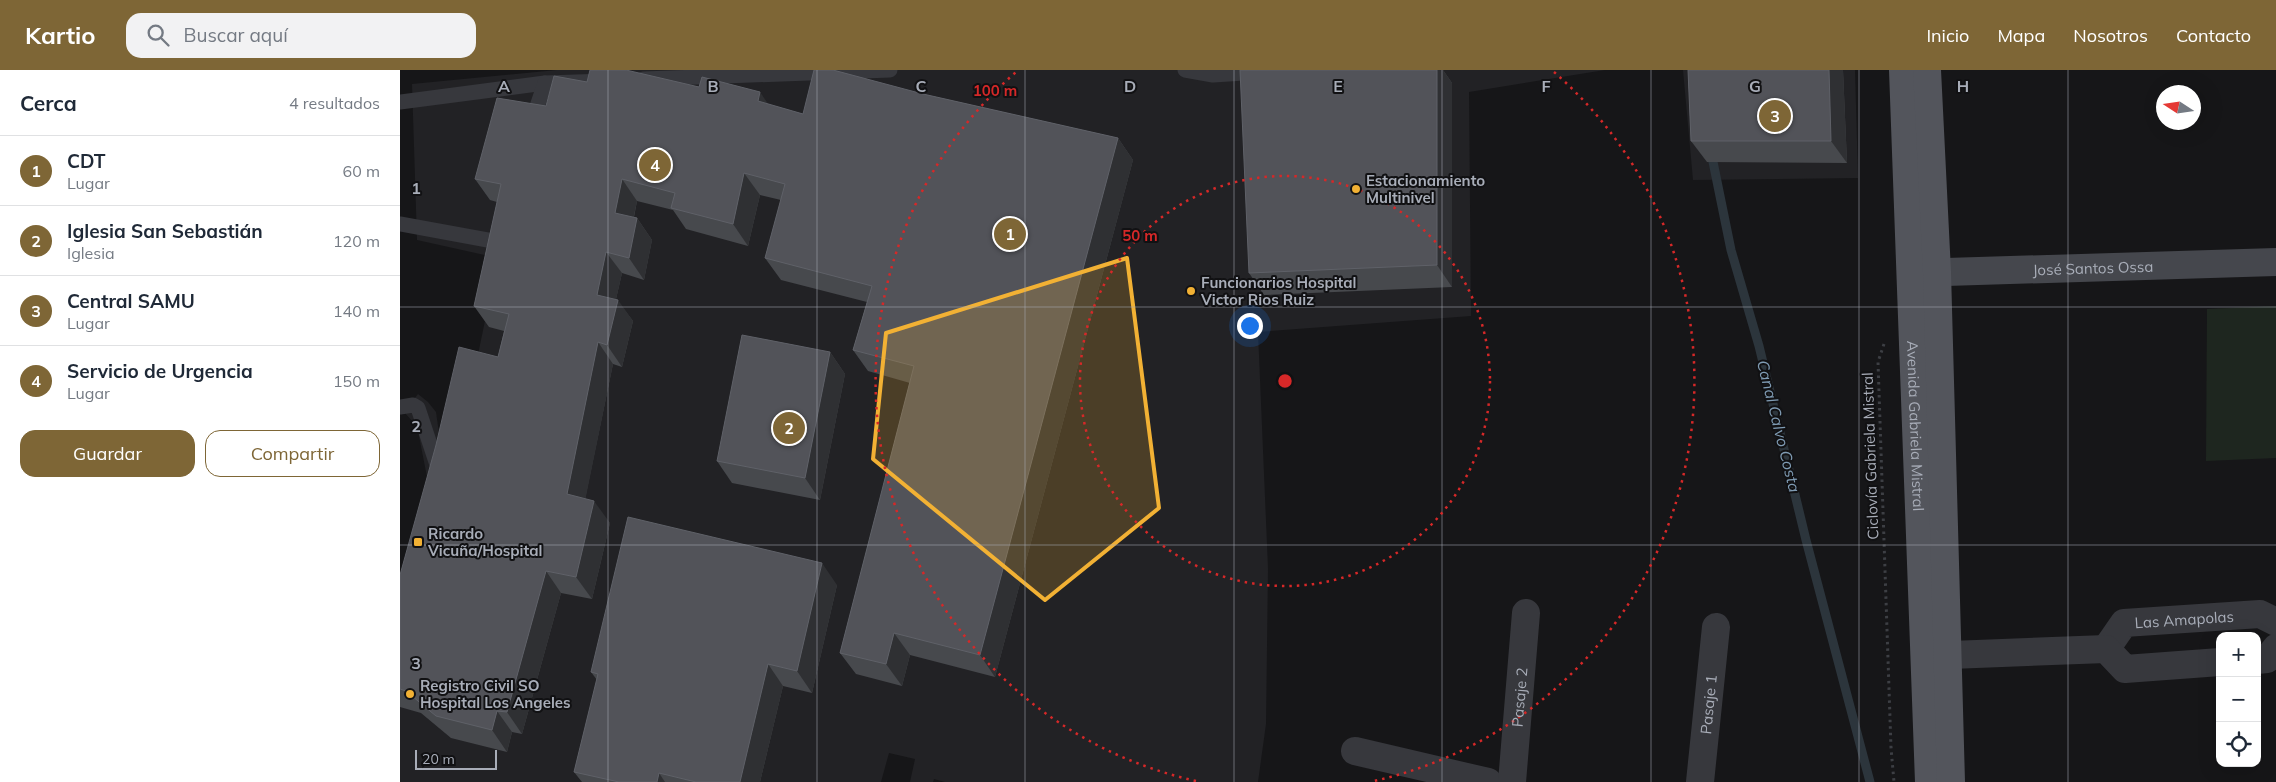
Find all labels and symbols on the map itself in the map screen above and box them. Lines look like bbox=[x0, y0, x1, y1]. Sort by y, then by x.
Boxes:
text: A bbox=[498, 76, 510, 96]
text: B bbox=[707, 76, 719, 96]
text: C bbox=[916, 76, 927, 96]
text: D bbox=[1124, 76, 1136, 96]
text: E bbox=[1333, 76, 1343, 96]
text: F bbox=[1541, 76, 1551, 96]
text: G bbox=[1749, 76, 1761, 96]
text: H bbox=[1957, 76, 1969, 96]
text: 100 m bbox=[973, 81, 1017, 100]
north arrow bbox=[2156, 85, 2201, 130]
pin: 3 bbox=[1759, 97, 1791, 135]
pin: 4 bbox=[639, 146, 671, 184]
place label: Estacionamiento Multinivel bbox=[1366, 171, 1485, 207]
text: 1 bbox=[411, 178, 421, 198]
marker: Estacionamiento Multinivel bbox=[1350, 183, 1362, 195]
pin: 1 bbox=[994, 215, 1026, 253]
text: 50 m bbox=[1122, 226, 1158, 245]
street label: José Santos Ossa bbox=[2032, 256, 2154, 279]
place label: Funcionarios Hospital Victor Rios Ruiz bbox=[1200, 273, 1357, 309]
marker: Funcionarios Hospital Victor Rios Ruiz bbox=[1185, 285, 1197, 297]
your location bbox=[1237, 313, 1263, 339]
street label: Avenida Gabriela Mistral bbox=[1903, 340, 1929, 511]
water label: Canal Calvo Costa bbox=[1753, 358, 1805, 495]
centre of rings bbox=[1276, 372, 1294, 390]
street label: Ciclovía Gabriela Mistral bbox=[1858, 372, 1882, 540]
pin: 2 bbox=[773, 409, 805, 447]
text: 2 bbox=[411, 416, 421, 436]
place label: Ricardo Vicuña/Hospital bbox=[427, 524, 542, 560]
marker: Ricardo Vicuña/Hospital bbox=[412, 536, 424, 548]
street label: Las Amapolas bbox=[2134, 606, 2234, 632]
text: 3 bbox=[411, 653, 421, 673]
street label: Pasaje 2 bbox=[1507, 667, 1531, 728]
street label: Pasaje 1 bbox=[1696, 674, 1721, 735]
place label: Registro Civil SO Hospital Los Angeles bbox=[420, 676, 571, 712]
marker: Registro Civil SO Hospital Los Angeles bbox=[404, 688, 416, 700]
scale bar bbox=[415, 747, 498, 770]

